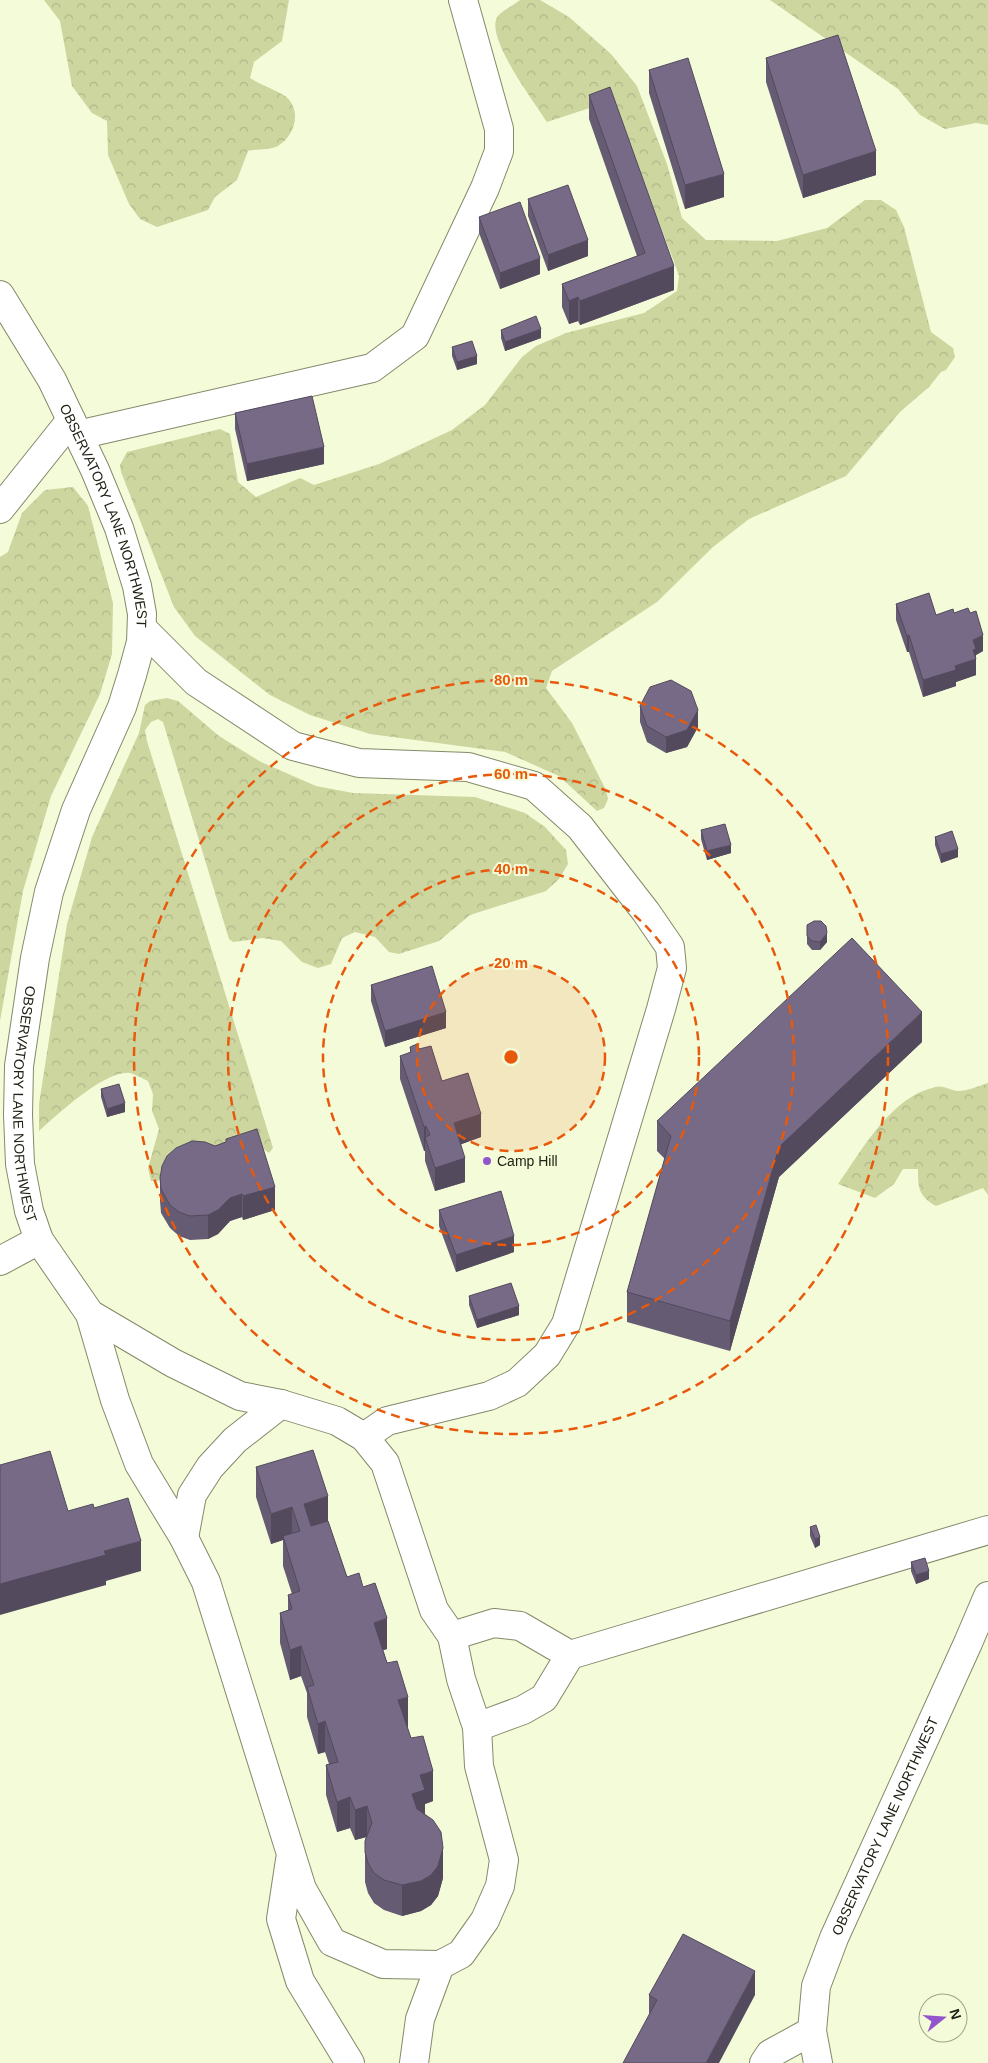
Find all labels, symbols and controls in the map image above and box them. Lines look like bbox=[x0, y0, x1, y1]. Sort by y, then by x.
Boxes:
street label: OBSERVATORY LANE NORTHWEST bbox=[57, 401, 150, 628]
text: 80 m bbox=[494, 671, 528, 688]
text: 60 m bbox=[494, 765, 528, 782]
text: 40 m bbox=[494, 860, 528, 877]
text: 20 m bbox=[494, 954, 528, 971]
street label: OBSERVATORY LANE NORTHWEST bbox=[10, 985, 40, 1225]
centre of rings bbox=[502, 1048, 520, 1066]
place label: Camp Hill bbox=[497, 1153, 558, 1169]
marker: Camp Hill bbox=[481, 1155, 493, 1167]
street label: OBSERVATORY LANE NORTHWEST bbox=[828, 1714, 942, 1938]
north arrow bbox=[918, 1993, 968, 2043]
text: N bbox=[946, 2007, 965, 2021]

